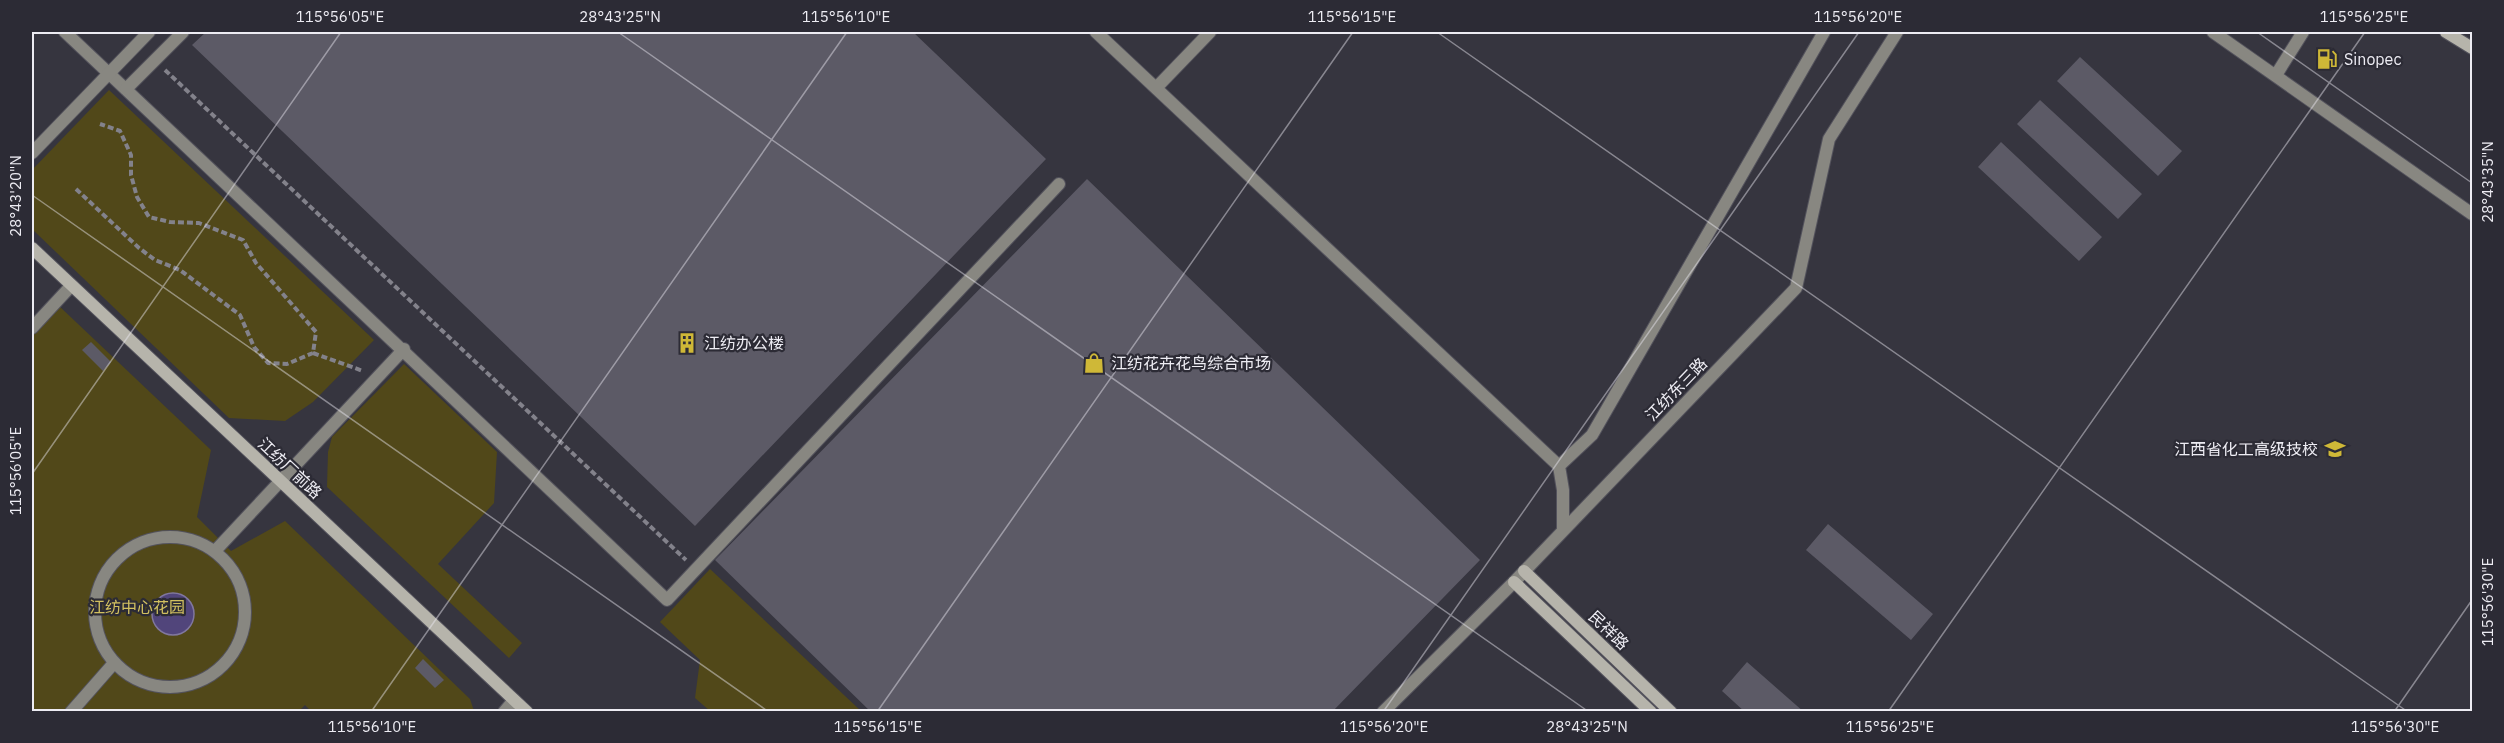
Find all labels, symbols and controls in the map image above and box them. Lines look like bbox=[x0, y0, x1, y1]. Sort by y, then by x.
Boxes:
text: 115°56'05"E bbox=[296, 7, 384, 26]
text: 28°43'25"N bbox=[579, 7, 661, 26]
text: 115°56'10"E bbox=[802, 7, 890, 26]
text: 115°56'15"E bbox=[1308, 7, 1396, 26]
text: 115°56'20"E bbox=[1814, 7, 1902, 26]
text: 115°56'25"E bbox=[2320, 7, 2408, 26]
fuel station icon: Sinopec bbox=[2315, 47, 2339, 71]
place label: Sinopec bbox=[2344, 49, 2401, 69]
text: 28°43'35"N bbox=[2478, 141, 2497, 223]
text: 28°43'20"N bbox=[6, 155, 25, 237]
building icon: 江纺办公楼 bbox=[675, 331, 699, 355]
place label: 江纺办公楼 bbox=[704, 333, 784, 353]
shop icon: 江纺花卉花鸟综合市场 bbox=[1082, 351, 1106, 375]
place label: 江纺花卉花鸟综合市场 bbox=[1111, 353, 1271, 373]
street label: 江纺东三路 bbox=[1641, 353, 1711, 425]
text: 115°56'05"E bbox=[6, 427, 25, 515]
street label: 江纺厂前路 bbox=[254, 433, 326, 503]
school or university icon: 江西省化工高级技校 bbox=[2323, 437, 2347, 461]
place label: 江西省化工高级技校 bbox=[2174, 439, 2318, 459]
text: 115°56'30"E bbox=[2478, 558, 2497, 646]
park label: 江纺中心花园 bbox=[89, 597, 185, 617]
street label: 民祥路 bbox=[1585, 606, 1633, 654]
text: 115°56'10"E bbox=[328, 717, 416, 736]
text: 115°56'15"E bbox=[834, 717, 922, 736]
text: 115°56'20"E bbox=[1340, 717, 1428, 736]
text: 28°43'25"N bbox=[1546, 717, 1628, 736]
text: 115°56'25"E bbox=[1846, 717, 1934, 736]
text: 115°56'30"E bbox=[2351, 717, 2439, 736]

